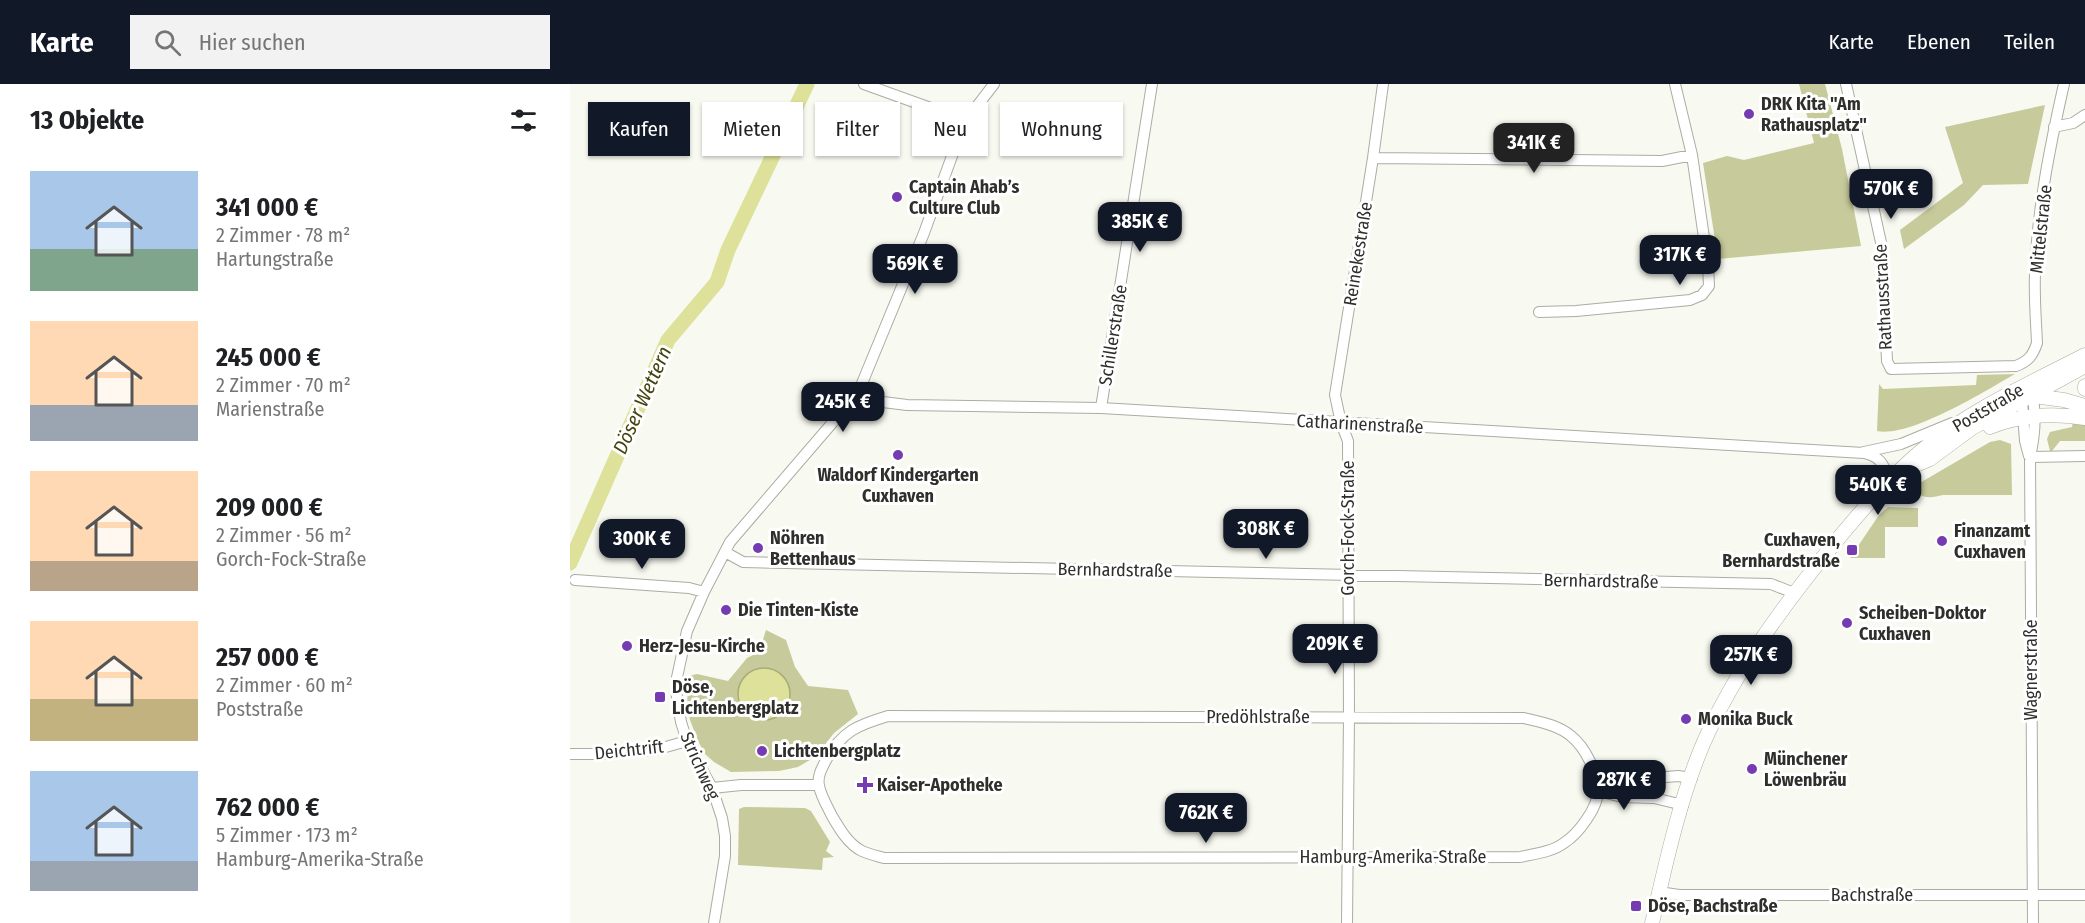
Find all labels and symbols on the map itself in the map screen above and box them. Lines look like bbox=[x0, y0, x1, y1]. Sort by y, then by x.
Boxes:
place label: DRK Kita "Am Rathausplatz" bbox=[1761, 93, 1867, 136]
marker: DRK Kita "Am Rathausplatz" bbox=[1742, 107, 1756, 121]
pin: 341K € bbox=[1485, 123, 1583, 174]
pin: 570K € bbox=[1842, 169, 1940, 220]
place label: Captain Ahab’s Culture Club bbox=[909, 176, 1020, 219]
street label: Mittelstraße bbox=[2025, 183, 2057, 274]
marker: Captain Ahab’s Culture Club bbox=[890, 190, 904, 204]
street label: Reinekestraße bbox=[1339, 200, 1377, 308]
pin: 385K € bbox=[1091, 202, 1189, 253]
pin: 317K € bbox=[1631, 235, 1729, 286]
street label: Rathausstraße bbox=[1869, 243, 1897, 351]
pin: 569K € bbox=[866, 244, 964, 295]
street label: Schillerstraße bbox=[1094, 283, 1132, 387]
water label: Döser Wettern bbox=[608, 342, 676, 458]
street label: Poststraße bbox=[1948, 379, 2028, 437]
pin: 245K € bbox=[794, 382, 892, 433]
street label: Catharinenstraße bbox=[1296, 410, 1424, 438]
marker: Waldorf Kindergarten Cuxhaven bbox=[891, 448, 905, 462]
street label: Gorch-Fock-Straße bbox=[1337, 460, 1359, 596]
place label: Waldorf Kindergarten Cuxhaven bbox=[817, 464, 979, 507]
pin: 540K € bbox=[1829, 465, 1927, 516]
pin: 308K € bbox=[1217, 509, 1315, 560]
pin: 300K € bbox=[593, 519, 691, 570]
place label: Finanzamt Cuxhaven bbox=[1954, 520, 2031, 563]
place label: Nöhren Bettenhaus bbox=[770, 527, 856, 570]
place label: Cuxhaven, Bernhardstraße bbox=[1722, 529, 1840, 572]
marker: Finanzamt Cuxhaven bbox=[1935, 534, 1949, 548]
marker: Nöhren Bettenhaus bbox=[751, 541, 765, 555]
marker: Cuxhaven, Bernhardstraße bbox=[1845, 543, 1859, 557]
street label: Bernhardstraße bbox=[1057, 558, 1173, 582]
street label: Bernhardstraße bbox=[1543, 569, 1659, 593]
place label: Die Tinten-Kiste bbox=[738, 599, 859, 621]
place label: Scheiben-Doktor Cuxhaven bbox=[1859, 602, 1987, 645]
marker: Die Tinten-Kiste bbox=[719, 603, 733, 617]
marker: Scheiben-Doktor Cuxhaven bbox=[1840, 616, 1854, 630]
street label: Wagnerstraße bbox=[2020, 619, 2042, 721]
pin: 209K € bbox=[1286, 624, 1384, 675]
place label: Herz-Jesu-Kirche bbox=[639, 635, 765, 657]
pin: 257K € bbox=[1702, 635, 1800, 686]
marker: Herz-Jesu-Kirche bbox=[620, 639, 634, 653]
place label: Döse, Lichtenbergplatz bbox=[672, 676, 799, 719]
marker: Döse, Lichtenbergplatz bbox=[653, 690, 667, 704]
street label: Predöhlstraße bbox=[1206, 706, 1310, 728]
place label: Monika Buck bbox=[1698, 708, 1793, 730]
marker: Monika Buck bbox=[1679, 712, 1693, 726]
street label: Strichweg bbox=[675, 729, 725, 804]
street label: Deichtrift bbox=[593, 735, 665, 765]
place label: Lichtenbergplatz bbox=[774, 740, 901, 762]
marker: Lichtenbergplatz bbox=[755, 744, 769, 758]
place label: Münchener Löwenbräu bbox=[1764, 748, 1848, 791]
pin: 287K € bbox=[1575, 760, 1673, 811]
marker: Münchener Löwenbräu bbox=[1745, 762, 1759, 776]
place label: Kaiser-Apotheke bbox=[877, 774, 1003, 796]
marker: Kaiser-Apotheke bbox=[858, 778, 872, 792]
pin: 762K € bbox=[1157, 793, 1255, 844]
street label: Hamburg-Amerika-Straße bbox=[1300, 846, 1487, 868]
street label: Bachstraße bbox=[1831, 884, 1913, 906]
place label: Döse, Bachstraße bbox=[1648, 895, 1778, 917]
marker: Döse, Bachstraße bbox=[1629, 899, 1643, 913]

